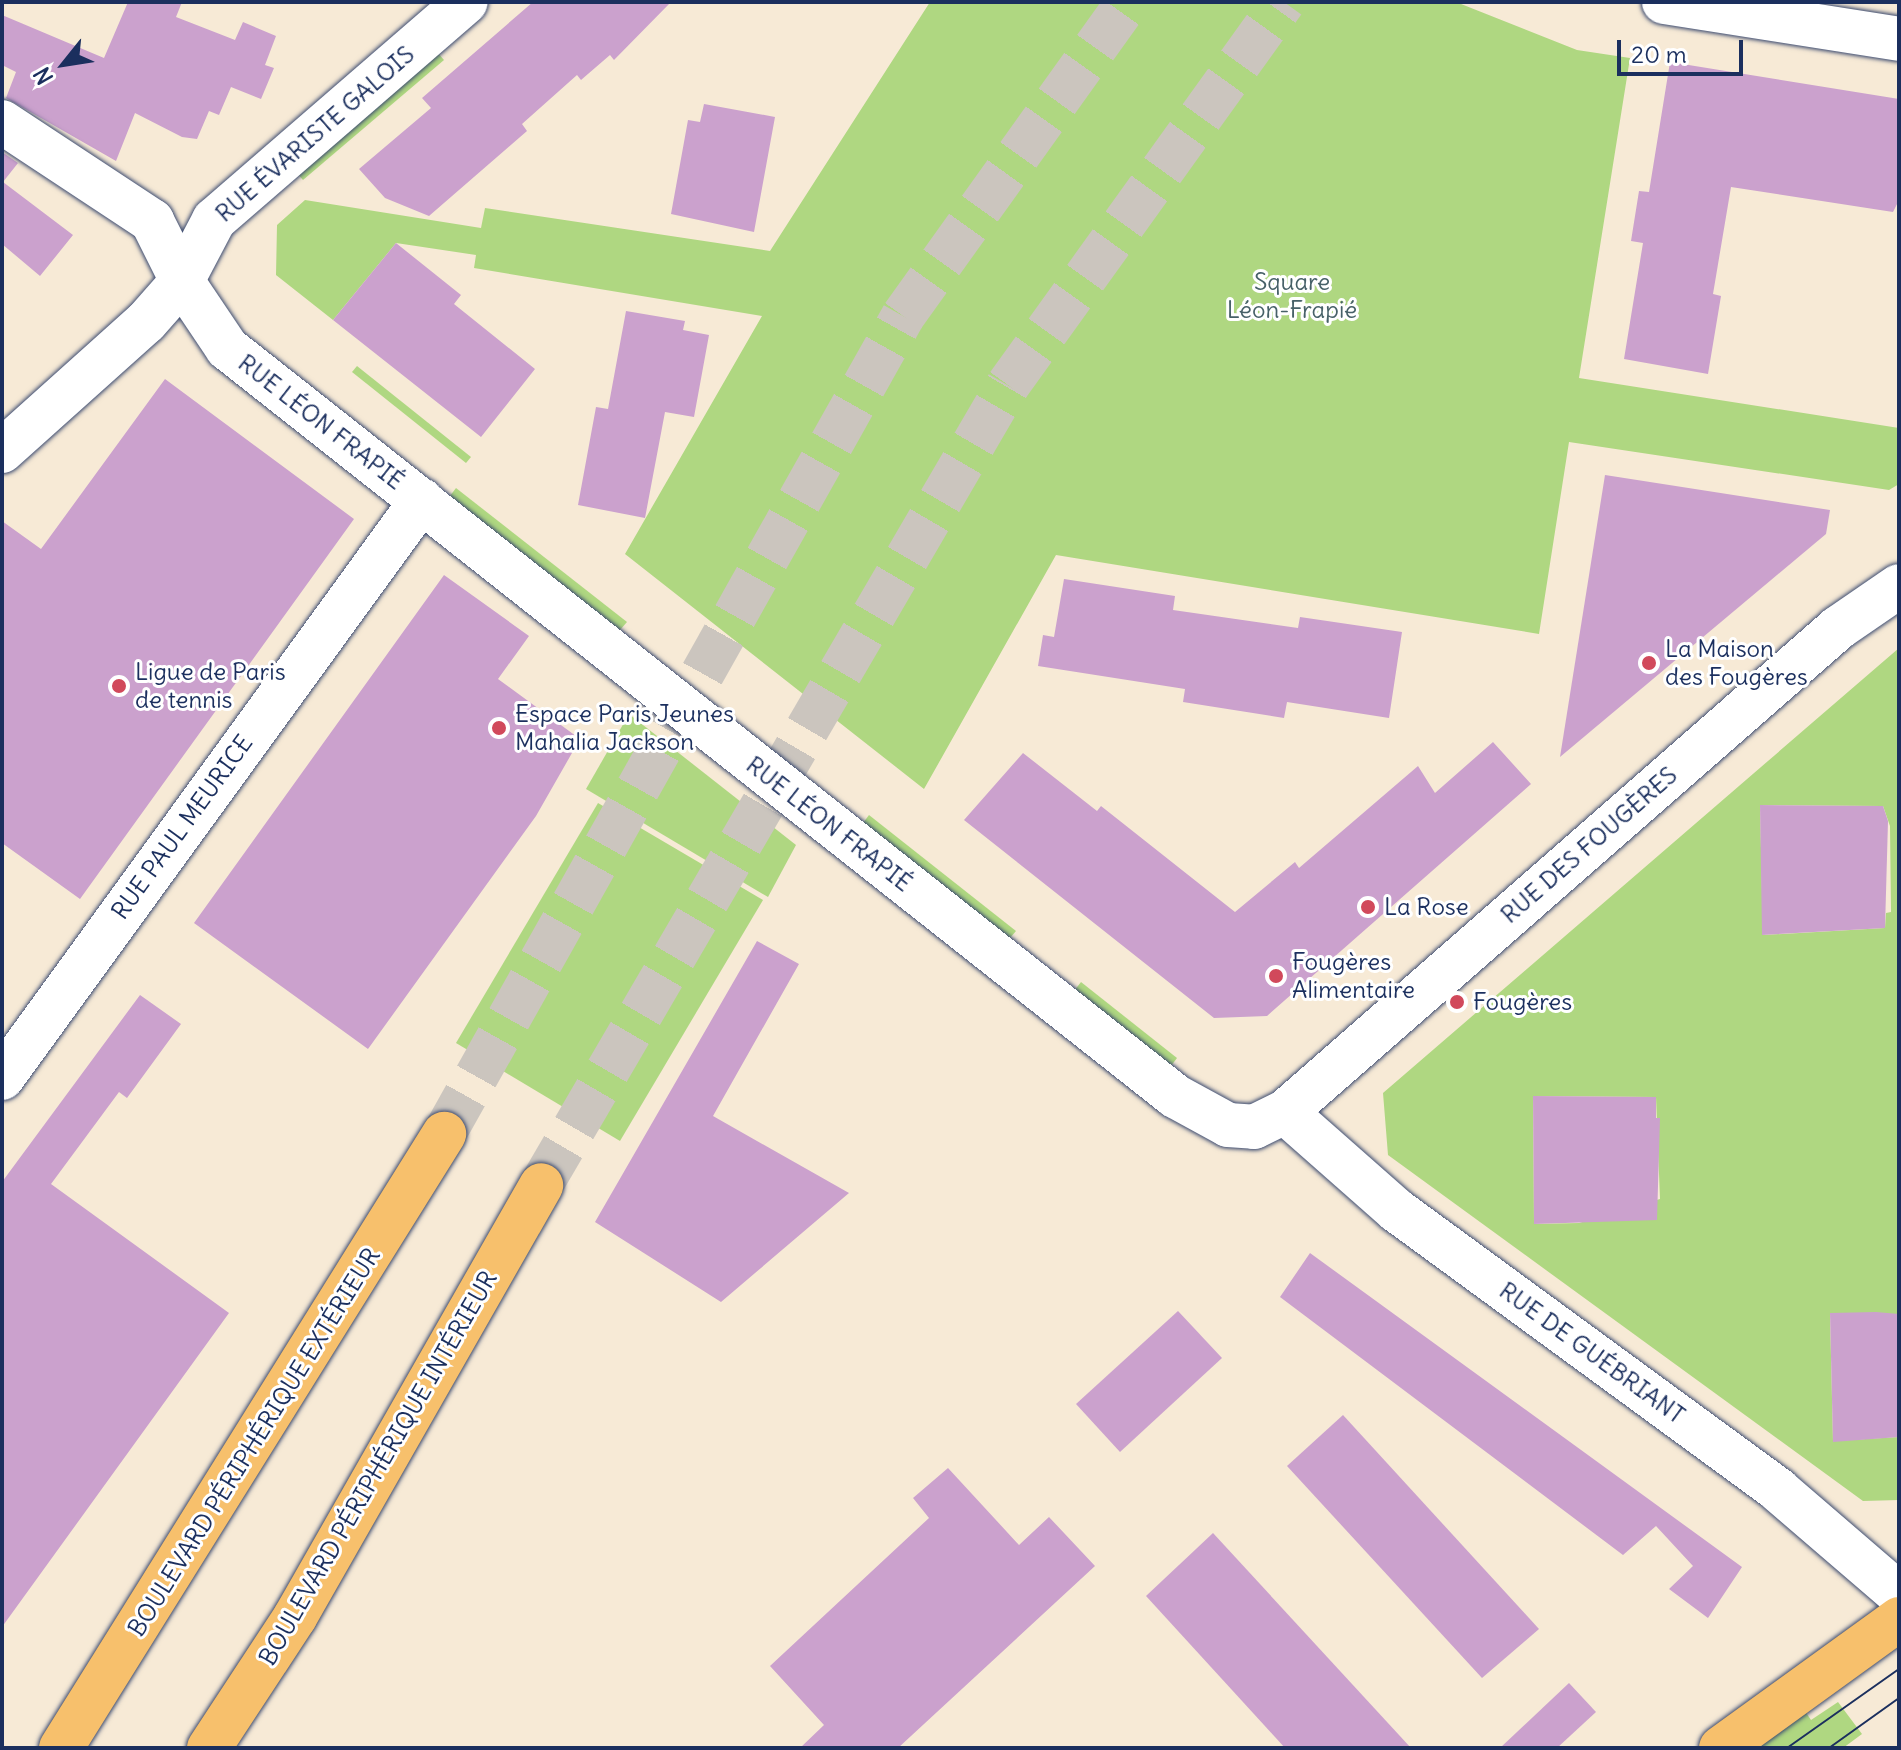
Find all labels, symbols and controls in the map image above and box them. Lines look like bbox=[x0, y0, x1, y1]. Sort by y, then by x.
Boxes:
north arrow bbox=[24, 24, 104, 104]
scale bar bbox=[1621, 24, 1747, 74]
text: 20 m bbox=[1631, 39, 1687, 69]
street label: RUE ÉVARISTE GALOIS bbox=[210, 40, 420, 228]
text: N bbox=[27, 62, 59, 90]
park label: Square Léon-Frapié bbox=[1227, 268, 1357, 324]
street label: RUE LÉON FRAPIÉ bbox=[232, 348, 410, 496]
place label: La Maison des Fougères bbox=[1665, 635, 1808, 691]
marker: La Maison des Fougères bbox=[1640, 654, 1658, 672]
place label: Ligue de Paris de tennis bbox=[135, 658, 286, 714]
marker: Ligue de Paris de tennis bbox=[110, 677, 128, 695]
place label: Espace Paris Jeunes Mahalia Jackson bbox=[515, 700, 734, 756]
marker: Espace Paris Jeunes Mahalia Jackson bbox=[490, 719, 508, 737]
street label: RUE PAUL MEURICE bbox=[105, 729, 259, 925]
street label: RUE LÉON FRAPIÉ bbox=[740, 750, 918, 898]
street label: RUE DES FOUGÈRES bbox=[1495, 761, 1683, 929]
place label: La Rose bbox=[1384, 893, 1469, 921]
marker: La Rose bbox=[1359, 898, 1377, 916]
place label: Fougères Alimentaire bbox=[1292, 948, 1415, 1004]
marker: Fougères Alimentaire bbox=[1267, 967, 1285, 985]
place label: Fougères bbox=[1473, 988, 1572, 1016]
marker: Fougères bbox=[1448, 993, 1466, 1011]
street label: BOULEVARD PÉRIPHÉRIQUE EXTÉRIEUR bbox=[122, 1242, 386, 1642]
street label: BOULEVARD PÉRIPHÉRIQUE INTÉRIEUR bbox=[253, 1266, 503, 1670]
street label: RUE DE GUÉBRIANT bbox=[1494, 1276, 1690, 1430]

